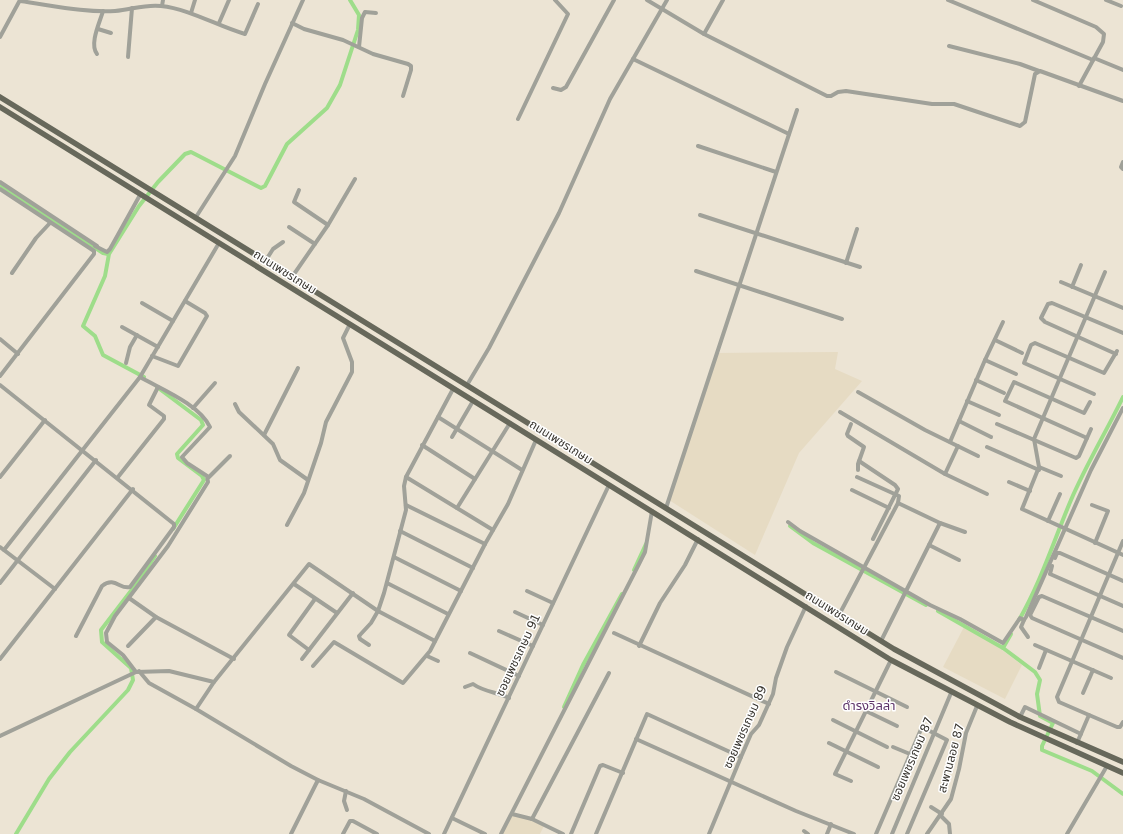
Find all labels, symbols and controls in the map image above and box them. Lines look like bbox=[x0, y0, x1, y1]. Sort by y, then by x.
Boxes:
street label: ถนนเพชรเกษม bbox=[251, 247, 319, 297]
street label: ถนนเพชรเกษม bbox=[527, 417, 595, 467]
street label: ถนนเพชรเกษม bbox=[803, 588, 871, 638]
street label: ซอยเพชรเกษม 91 bbox=[493, 611, 543, 699]
street label: ซอยเพชรเกษม 89 bbox=[720, 683, 770, 771]
district label: ดำรงวิลล่า bbox=[842, 698, 896, 713]
street label: ซอยเพชรเกษม 87 bbox=[888, 715, 936, 803]
street label: สะพานลอย 87 bbox=[935, 722, 967, 794]

